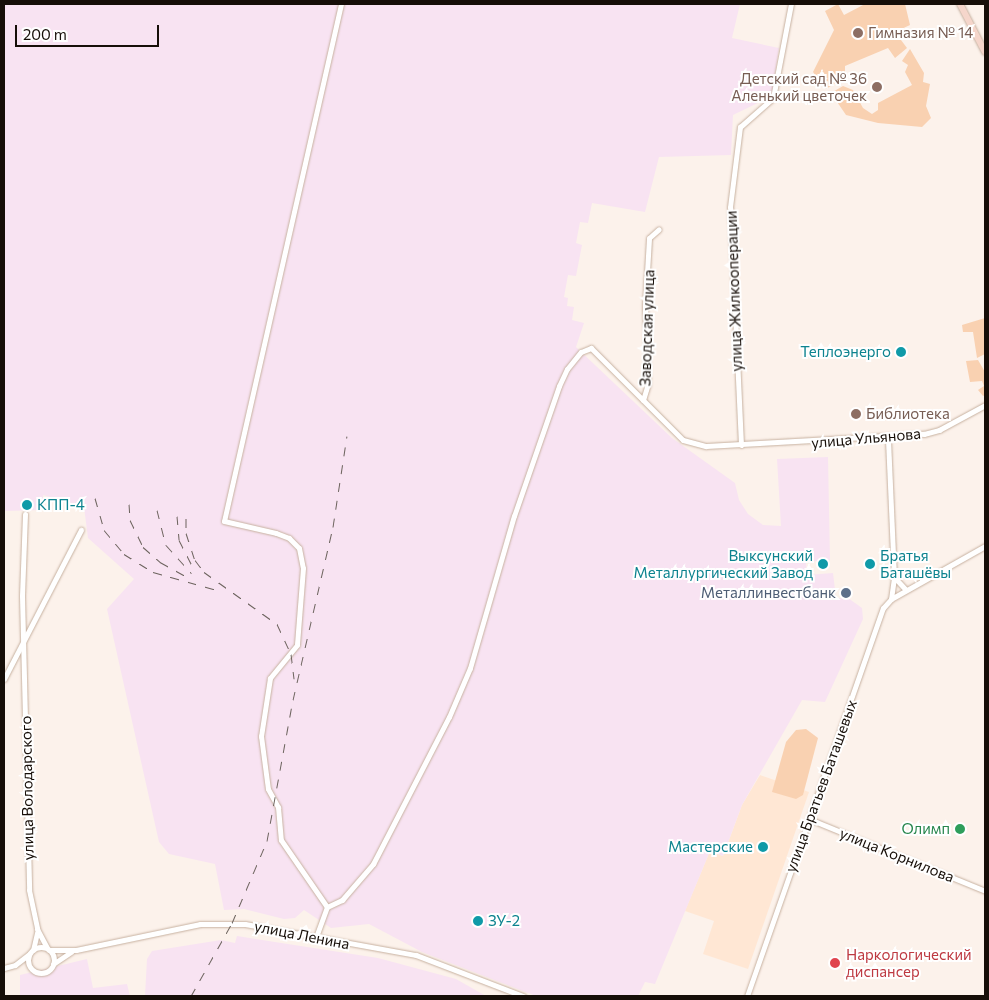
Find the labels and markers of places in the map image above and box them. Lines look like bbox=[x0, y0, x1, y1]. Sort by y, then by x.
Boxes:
place label: Гимназия № 14 bbox=[868, 24, 973, 42]
marker: Гимназия № 14 bbox=[852, 27, 864, 39]
place label: Детский сад № 36 Аленький цветочек bbox=[731, 69, 867, 104]
marker: Детский сад № 36 Аленький цветочек bbox=[871, 81, 883, 93]
place label: Теплоэнерго bbox=[800, 343, 891, 361]
marker: Теплоэнерго bbox=[895, 346, 907, 358]
place label: Библиотека bbox=[866, 405, 950, 423]
marker: Библиотека bbox=[850, 408, 862, 420]
place label: КПП-4 bbox=[37, 496, 85, 514]
marker: КПП-4 bbox=[21, 499, 33, 511]
place label: Выксунский Металлургический Завод bbox=[634, 546, 813, 581]
place label: Братья Баташёвы bbox=[880, 546, 951, 581]
marker: Выксунский Металлургический Завод bbox=[817, 558, 829, 570]
marker: Братья Баташёвы bbox=[864, 558, 876, 570]
place label: Металлинвестбанк bbox=[701, 584, 836, 602]
marker: Металлинвестбанк bbox=[840, 587, 852, 599]
place label: Олимп bbox=[901, 820, 950, 838]
marker: Олимп bbox=[954, 823, 966, 835]
place label: Мастерские bbox=[668, 838, 753, 856]
marker: Мастерские bbox=[757, 841, 769, 853]
place label: ЗУ-2 bbox=[488, 912, 520, 930]
marker: ЗУ-2 bbox=[472, 915, 484, 927]
place label: Наркологический диспансер bbox=[846, 945, 972, 980]
marker: Наркологический диспансер bbox=[828, 956, 842, 970]

